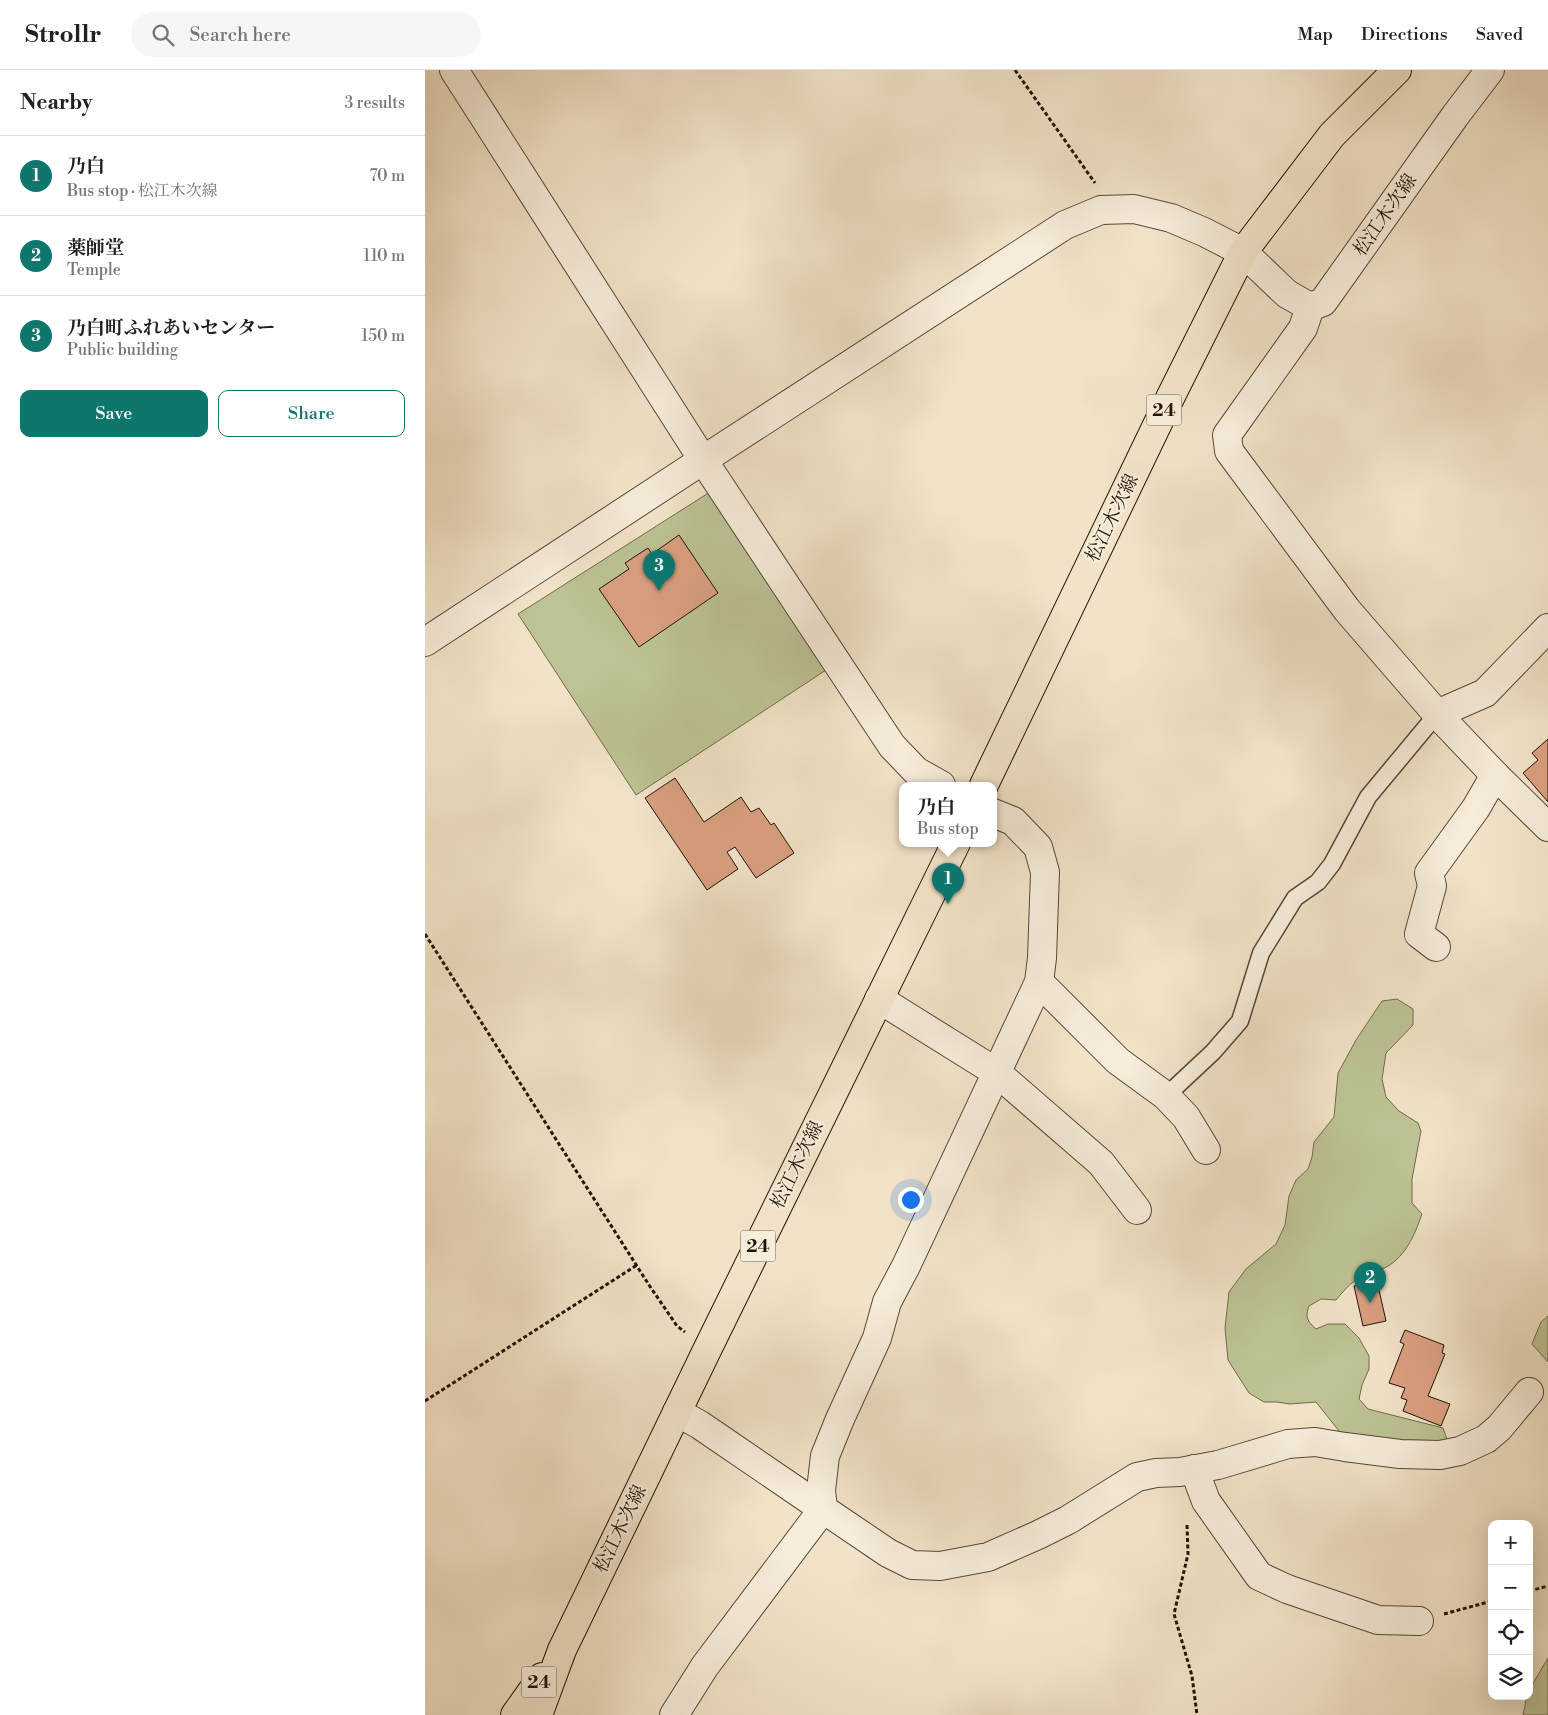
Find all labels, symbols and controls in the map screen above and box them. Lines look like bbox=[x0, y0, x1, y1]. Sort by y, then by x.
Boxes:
search box bbox=[131, 12, 481, 57]
text: Strollr bbox=[25, 20, 101, 50]
icon: search bbox=[149, 21, 177, 49]
text: Search here bbox=[189, 23, 291, 47]
text: Map bbox=[1297, 23, 1333, 46]
text: Directions bbox=[1361, 23, 1448, 46]
text: Saved bbox=[1476, 23, 1523, 46]
text: Nearby bbox=[20, 90, 93, 116]
text: 3 results bbox=[344, 93, 405, 113]
text: 乃白 bbox=[67, 154, 105, 178]
text: 1 bbox=[32, 166, 40, 186]
text: 70 m bbox=[369, 166, 405, 186]
street label: 松江木次線 bbox=[1348, 169, 1422, 261]
text: Bus stop · 松江木次線 bbox=[67, 181, 218, 201]
text: 薬師堂 bbox=[67, 236, 124, 260]
text: 2 bbox=[31, 246, 41, 266]
text: 110 m bbox=[363, 246, 405, 266]
text: Temple bbox=[67, 260, 121, 280]
text: 乃白町ふれあいセンター bbox=[67, 316, 275, 340]
text: 3 bbox=[31, 326, 41, 346]
text: 150 m bbox=[361, 326, 405, 346]
text: Public building bbox=[67, 340, 178, 360]
button: Save bbox=[20, 390, 208, 437]
button: Share bbox=[218, 390, 405, 437]
road number: 24 bbox=[1147, 394, 1181, 426]
street label: 松江木次線 bbox=[1080, 470, 1144, 566]
pin: 3 bbox=[643, 550, 675, 591]
popup bbox=[899, 782, 997, 847]
text: 乃白 bbox=[917, 795, 955, 819]
text: Bus stop bbox=[917, 819, 979, 839]
pin: 1 bbox=[932, 863, 964, 904]
street label: 松江木次線 bbox=[765, 1117, 829, 1213]
your location bbox=[898, 1187, 924, 1213]
road number: 24 bbox=[741, 1230, 775, 1262]
pin: 2 bbox=[1354, 1262, 1386, 1303]
street label: 松江木次線 bbox=[588, 1481, 652, 1577]
map controls bbox=[1488, 1520, 1533, 1700]
button: + bbox=[1488, 1520, 1533, 1565]
button: − bbox=[1488, 1565, 1533, 1610]
button: locate bbox=[1488, 1610, 1533, 1655]
button: layers bbox=[1488, 1655, 1533, 1700]
road number: 24 bbox=[521, 1666, 557, 1698]

